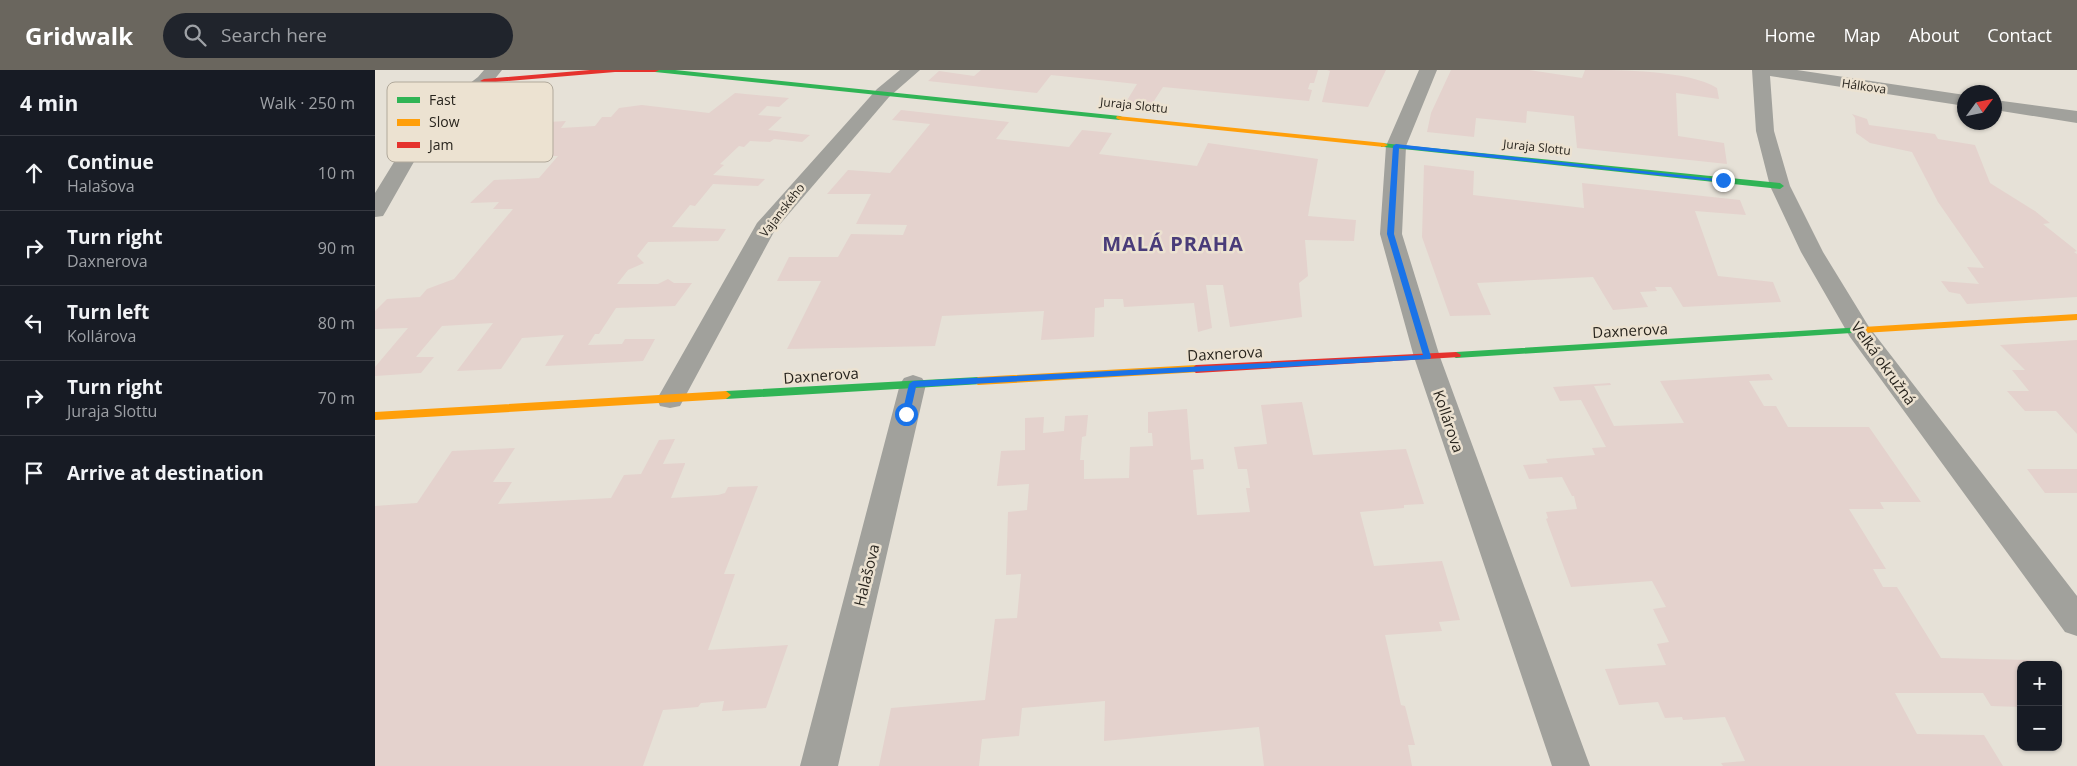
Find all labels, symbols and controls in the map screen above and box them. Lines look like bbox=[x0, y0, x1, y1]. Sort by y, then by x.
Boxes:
search box bbox=[163, 13, 513, 58]
text: Gridwalk bbox=[25, 19, 133, 52]
icon: search bbox=[181, 21, 209, 49]
text: Search here bbox=[221, 22, 327, 48]
text: Home bbox=[1765, 23, 1815, 47]
text: Map bbox=[1843, 23, 1881, 47]
text: About bbox=[1909, 23, 1959, 47]
text: Contact bbox=[1987, 23, 2052, 47]
street label: Hálkova bbox=[1841, 74, 1887, 98]
legend bbox=[387, 82, 553, 162]
north arrow bbox=[1957, 85, 2002, 130]
text: 4 min bbox=[20, 89, 78, 117]
text: Fast bbox=[429, 90, 456, 109]
text: Walk · 250 m bbox=[260, 92, 355, 114]
street label: Juraja Slottu bbox=[1098, 93, 1169, 117]
text: Slow bbox=[429, 112, 460, 131]
text: Jam bbox=[427, 135, 454, 154]
street label: Juraja Slottu bbox=[1501, 135, 1572, 159]
text: Continue bbox=[67, 149, 154, 175]
icon: ahead bbox=[20, 159, 48, 187]
text: 10 m bbox=[318, 162, 355, 184]
route end bbox=[1712, 169, 1735, 192]
text: Halašova bbox=[67, 175, 135, 197]
street label: Vajanského bbox=[756, 179, 808, 241]
text: Turn right bbox=[67, 224, 162, 250]
district label: MALÁ PRAHA bbox=[1102, 230, 1244, 257]
icon: right bbox=[20, 234, 48, 262]
text: 90 m bbox=[318, 237, 355, 259]
text: Daxnerova bbox=[67, 250, 148, 272]
text: Turn left bbox=[67, 299, 149, 325]
icon: left bbox=[20, 309, 48, 337]
text: 80 m bbox=[318, 312, 355, 334]
street label: Veľká okružná bbox=[1847, 317, 1921, 409]
street label: Daxnerova bbox=[1592, 318, 1668, 342]
text: Kollárova bbox=[67, 325, 136, 347]
street label: Daxnerova bbox=[1187, 341, 1263, 365]
street label: Daxnerova bbox=[783, 362, 859, 388]
text: Turn right bbox=[67, 374, 162, 400]
icon: right bbox=[20, 384, 48, 412]
text: 70 m bbox=[318, 387, 355, 409]
street label: Kollárova bbox=[1429, 387, 1469, 455]
text: Juraja Slottu bbox=[67, 400, 157, 422]
route start bbox=[895, 403, 918, 426]
icon: arrive bbox=[20, 459, 48, 487]
text: Arrive at destination bbox=[67, 460, 264, 486]
street label: Halašova bbox=[849, 542, 883, 608]
map controls bbox=[2017, 661, 2062, 751]
button: + bbox=[2017, 661, 2062, 706]
button: − bbox=[2017, 706, 2062, 751]

